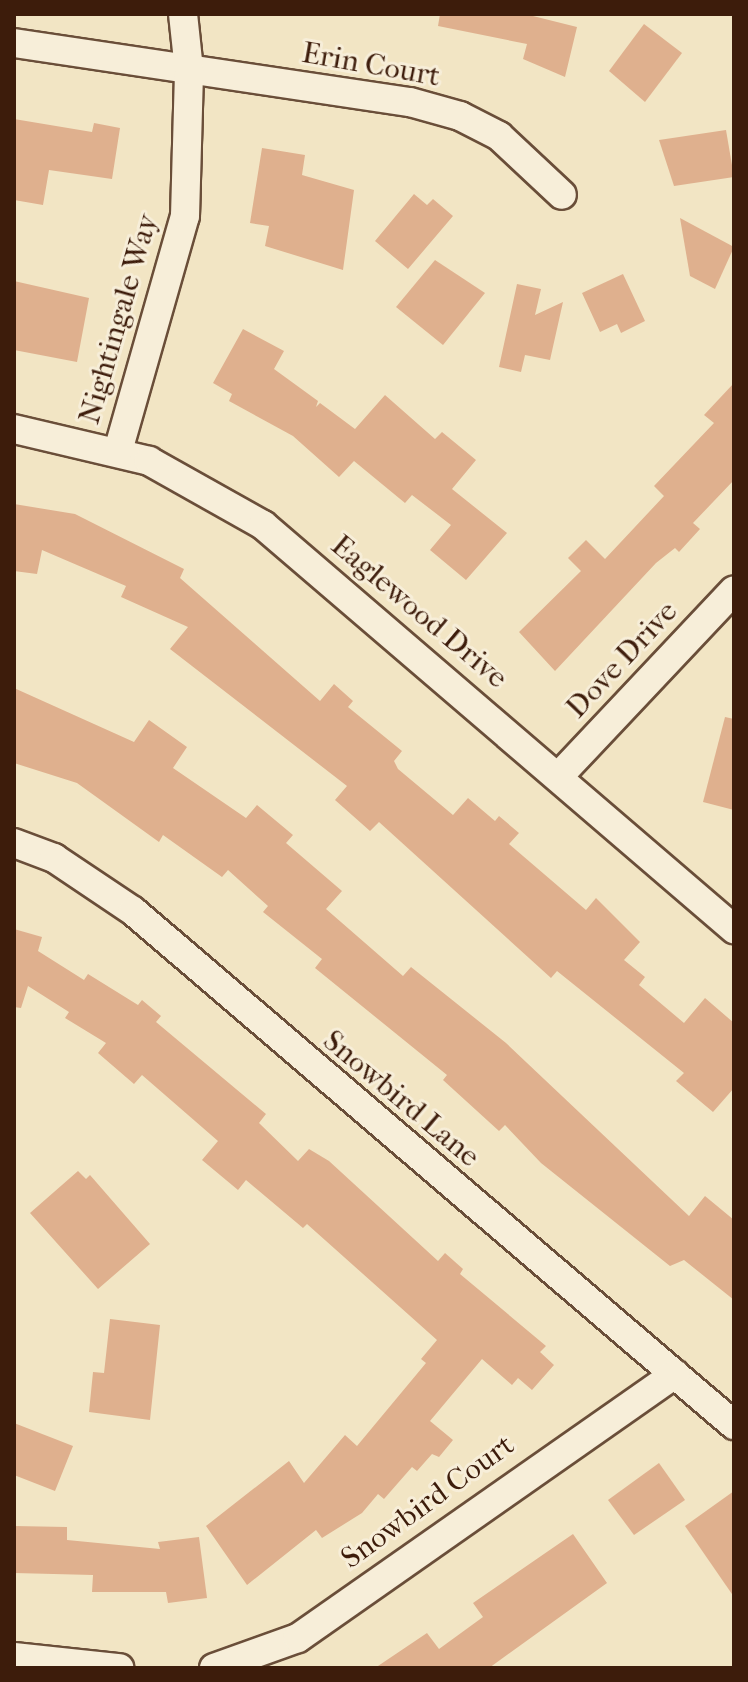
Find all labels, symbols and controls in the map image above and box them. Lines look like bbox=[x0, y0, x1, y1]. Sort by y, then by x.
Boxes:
street label: Erin Court bbox=[299, 35, 443, 95]
street label: Nightingale Way bbox=[72, 210, 166, 428]
street label: Eaglewood Drive bbox=[324, 528, 514, 696]
street label: Dove Drive bbox=[559, 594, 685, 726]
street label: Snowbird Lane bbox=[315, 1023, 487, 1175]
street label: Snowbird Court bbox=[335, 1427, 521, 1577]

